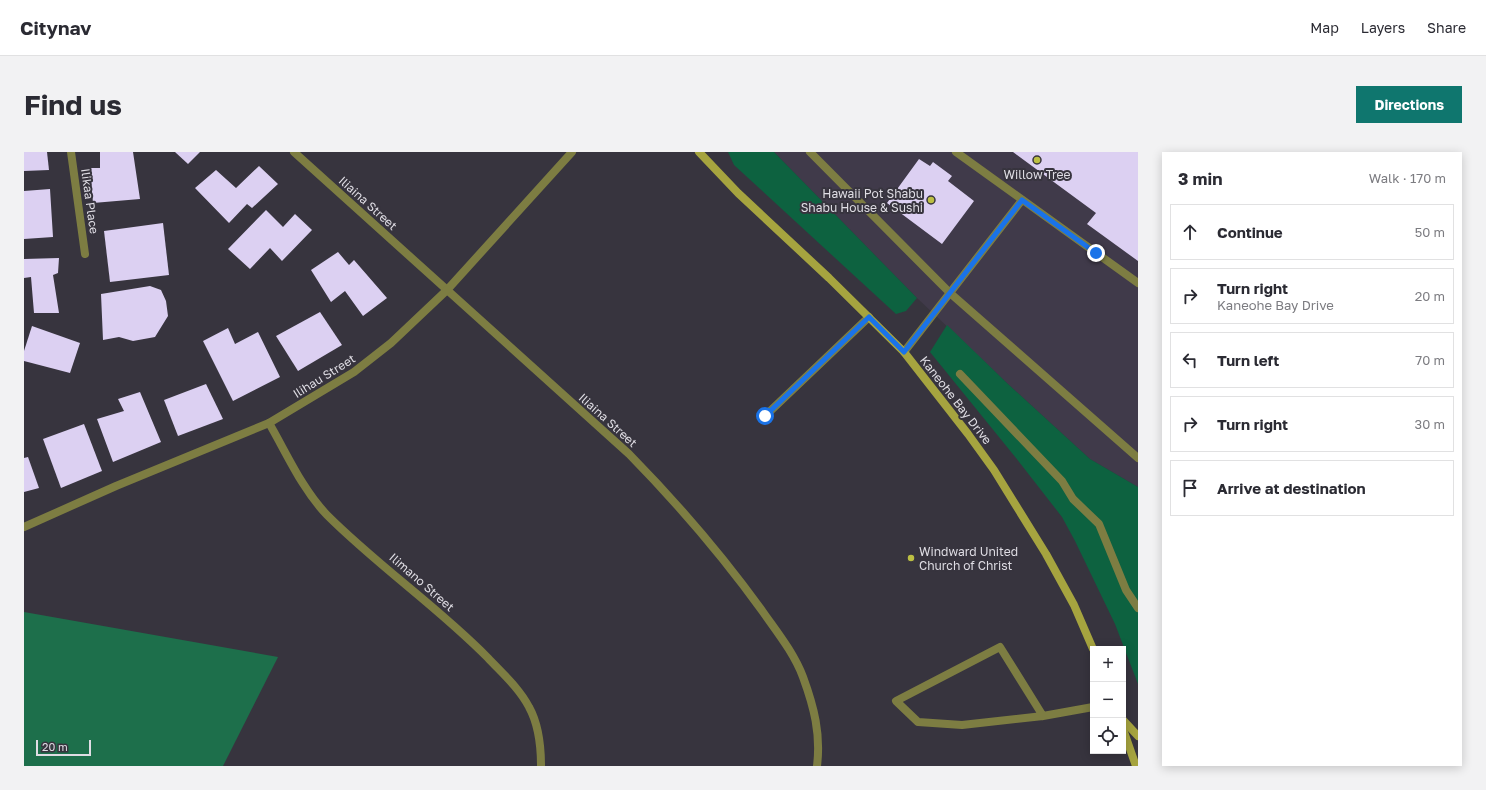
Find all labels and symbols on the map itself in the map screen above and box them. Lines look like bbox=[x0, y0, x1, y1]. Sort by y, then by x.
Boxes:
marker: Willow Tree bbox=[1032, 155, 1042, 165]
street label: Ilikaa Place bbox=[78, 167, 102, 235]
place label: Willow Tree bbox=[1004, 167, 1071, 182]
street label: Iliaina Street bbox=[336, 173, 400, 233]
place label: Hawaii Pot Shabu Shabu House & Sushi bbox=[801, 186, 923, 215]
marker: Hawaii Pot Shabu Shabu House & Sushi bbox=[926, 195, 936, 205]
route end bbox=[1087, 244, 1105, 262]
street label: Ilihau Street bbox=[290, 351, 358, 401]
street label: Kaneohe Bay Drive bbox=[917, 353, 995, 447]
street label: Iliaina Street bbox=[576, 390, 640, 450]
route start bbox=[756, 407, 774, 425]
place label: Windward United Church of Christ bbox=[919, 544, 1018, 573]
street label: Ilimano Street bbox=[386, 550, 458, 614]
marker: Windward United Church of Christ bbox=[906, 553, 916, 563]
scale bar bbox=[36, 738, 91, 757]

